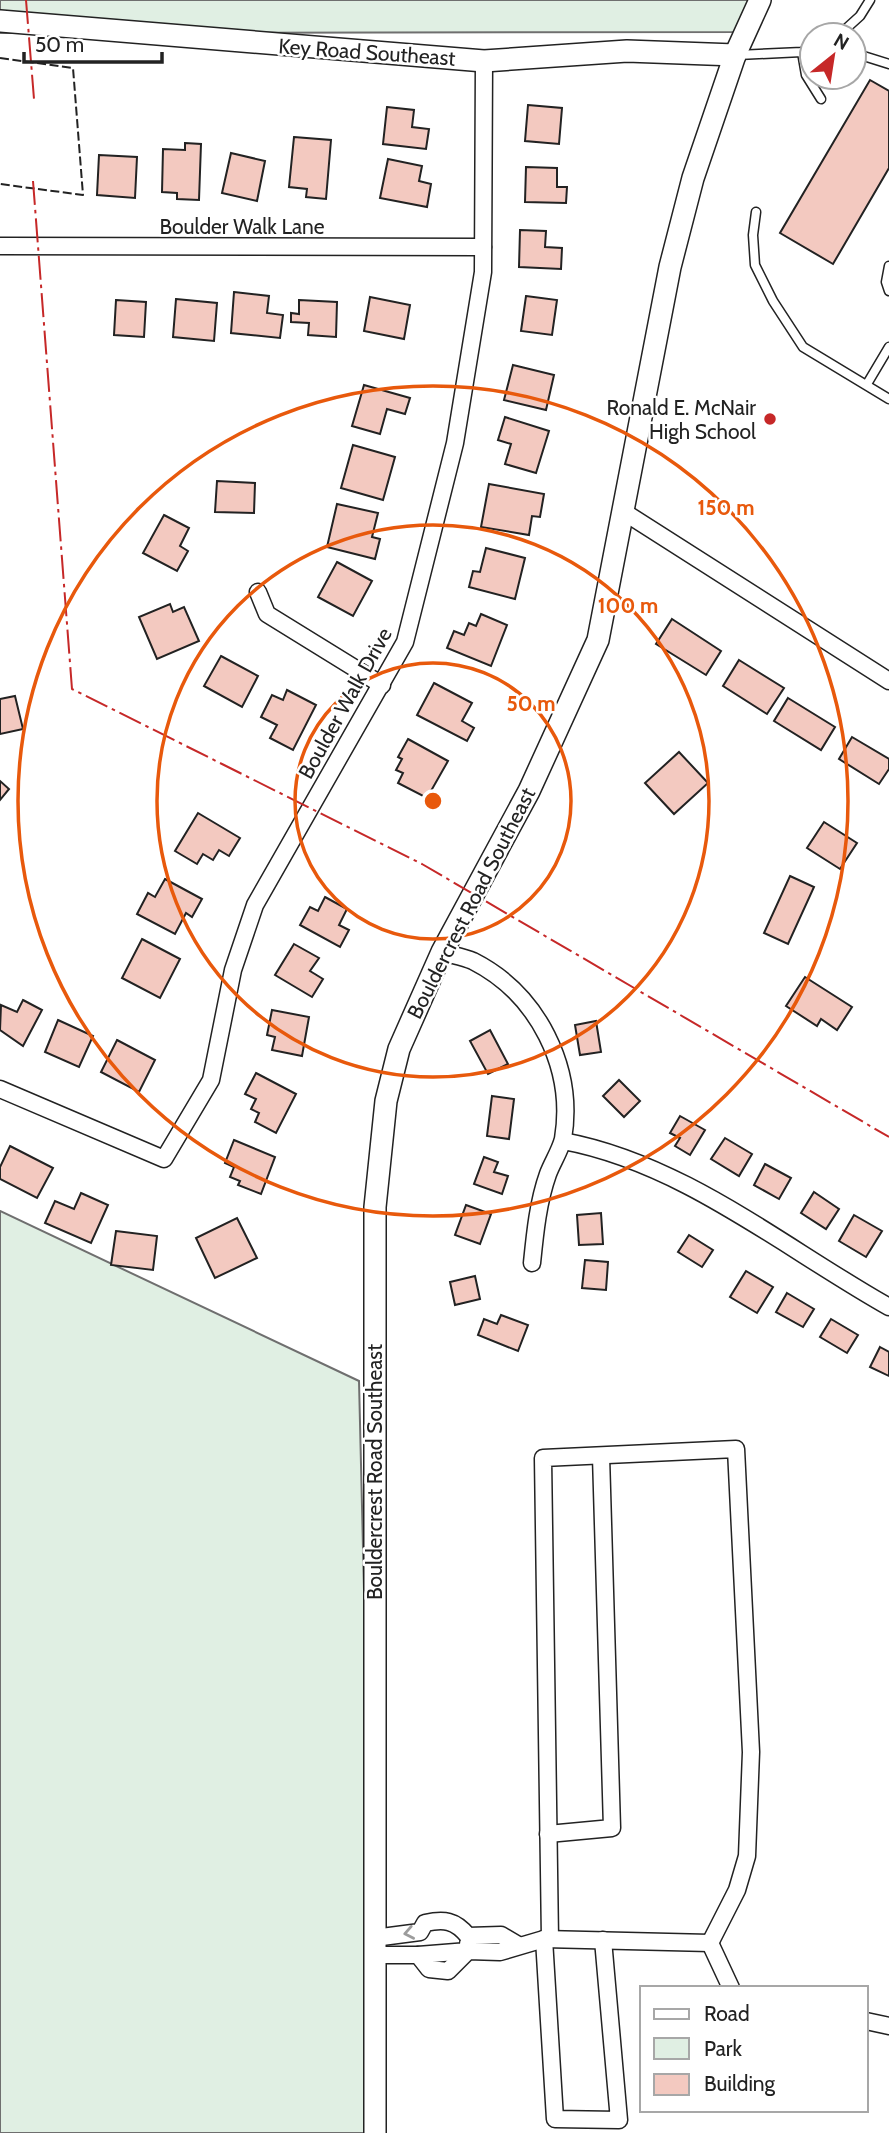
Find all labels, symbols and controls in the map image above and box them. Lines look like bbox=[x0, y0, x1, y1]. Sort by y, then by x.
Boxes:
scale bar bbox=[24, 21, 163, 65]
north arrow bbox=[798, 21, 868, 91]
text: N bbox=[830, 28, 853, 55]
text: 50 m bbox=[35, 32, 84, 57]
street label: Key Road Southeast bbox=[278, 33, 456, 71]
street label: Boulder Walk Lane bbox=[160, 214, 325, 239]
place label: Ronald E. McNair High School bbox=[607, 395, 756, 444]
marker: Ronald E. McNair High School bbox=[762, 411, 778, 427]
text: 150 m bbox=[698, 495, 754, 520]
text: 100 m bbox=[598, 593, 658, 618]
street label: Boulder Walk Drive bbox=[293, 623, 397, 783]
text: 50 m bbox=[506, 691, 556, 716]
street label: Bouldercrest Road Southeast bbox=[402, 783, 540, 1023]
centre of rings bbox=[421, 789, 445, 813]
street label: Bouldercrest Road Southeast bbox=[362, 1344, 387, 1600]
one-way arrow bbox=[404, 1924, 416, 1939]
legend bbox=[640, 1986, 868, 2112]
text: Road bbox=[704, 2001, 750, 2026]
text: Park bbox=[704, 2036, 742, 2061]
text: Building bbox=[704, 2071, 776, 2096]

